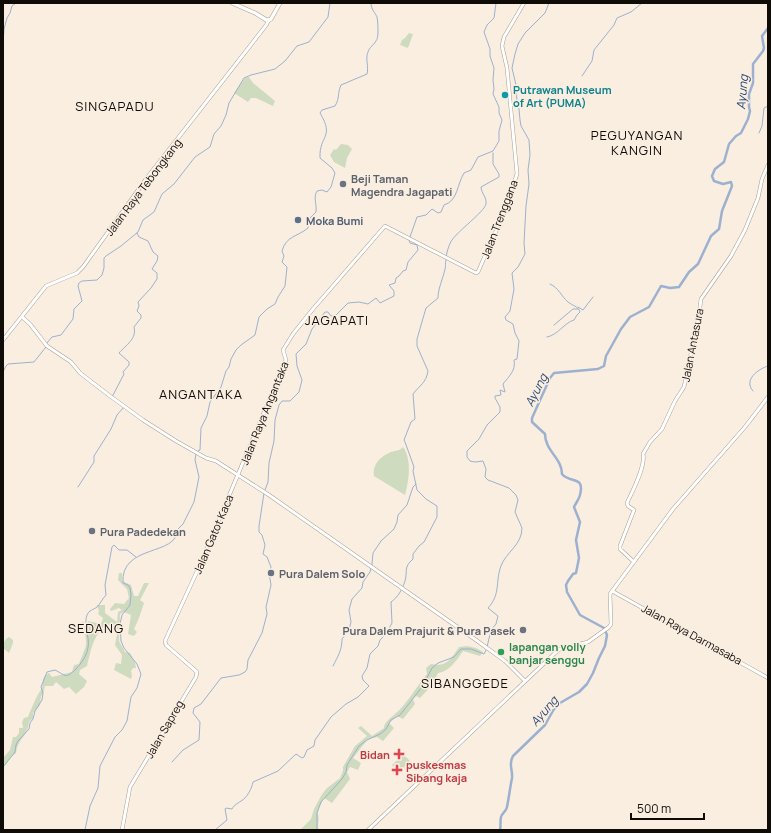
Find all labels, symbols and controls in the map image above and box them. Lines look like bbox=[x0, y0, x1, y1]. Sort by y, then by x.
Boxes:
water label: Ayung bbox=[732, 73, 752, 110]
place label: Putrawan Museum of Art (PUMA) bbox=[513, 82, 612, 110]
marker: Putrawan Museum of Art (PUMA) bbox=[500, 90, 510, 100]
district label: SINGAPADU bbox=[75, 97, 155, 115]
district label: PEGUYANGAN KANGIN bbox=[591, 126, 683, 159]
street label: Jalan Raya Tebongkang bbox=[101, 135, 185, 239]
place label: Beji Taman Magendra Jagapati bbox=[351, 171, 452, 199]
street label: Jalan Trenggana bbox=[477, 178, 521, 260]
marker: Beji Taman Magendra Jagapati bbox=[338, 179, 348, 189]
place label: Moka Bumi bbox=[306, 213, 363, 228]
marker: Moka Bumi bbox=[293, 215, 303, 225]
street label: Jalan Antasura bbox=[678, 307, 706, 383]
district label: JAGAPATI bbox=[305, 311, 369, 329]
street label: Jalan Raya Angantaka bbox=[236, 359, 292, 467]
water label: Ayung bbox=[521, 370, 552, 409]
district label: ANGANTAKA bbox=[159, 385, 243, 403]
street label: Jalan Gatot Kaca bbox=[190, 492, 236, 576]
place label: Pura Padedekan bbox=[100, 524, 186, 539]
marker: Pura Padedekan bbox=[87, 526, 97, 536]
place label: Pura Dalem Solo bbox=[279, 566, 365, 581]
marker: Pura Dalem Solo bbox=[266, 568, 276, 578]
street label: Jalan Raya Darmasaba bbox=[639, 600, 745, 668]
district label: SEDANG bbox=[68, 619, 124, 637]
place label: Pura Dalem Prajurit & Pura Pasek bbox=[343, 623, 516, 638]
marker: Pura Dalem Prajurit & Pura Pasek bbox=[518, 625, 528, 635]
place label: lapangan volly banjar senggu bbox=[509, 639, 586, 667]
marker: lapangan volly banjar senggu bbox=[496, 647, 506, 657]
district label: SIBANGGEDE bbox=[421, 674, 509, 692]
water label: Ayung bbox=[526, 692, 562, 730]
street label: Jalan Sapreg bbox=[141, 697, 187, 761]
place label: Bidan bbox=[360, 747, 390, 762]
marker: Bidan bbox=[393, 748, 405, 760]
place label: puskesmas Sibang kaja bbox=[406, 757, 467, 785]
marker: puskesmas Sibang kaja bbox=[391, 764, 403, 776]
scale bar bbox=[631, 795, 704, 821]
text: 500 m bbox=[637, 800, 671, 817]

